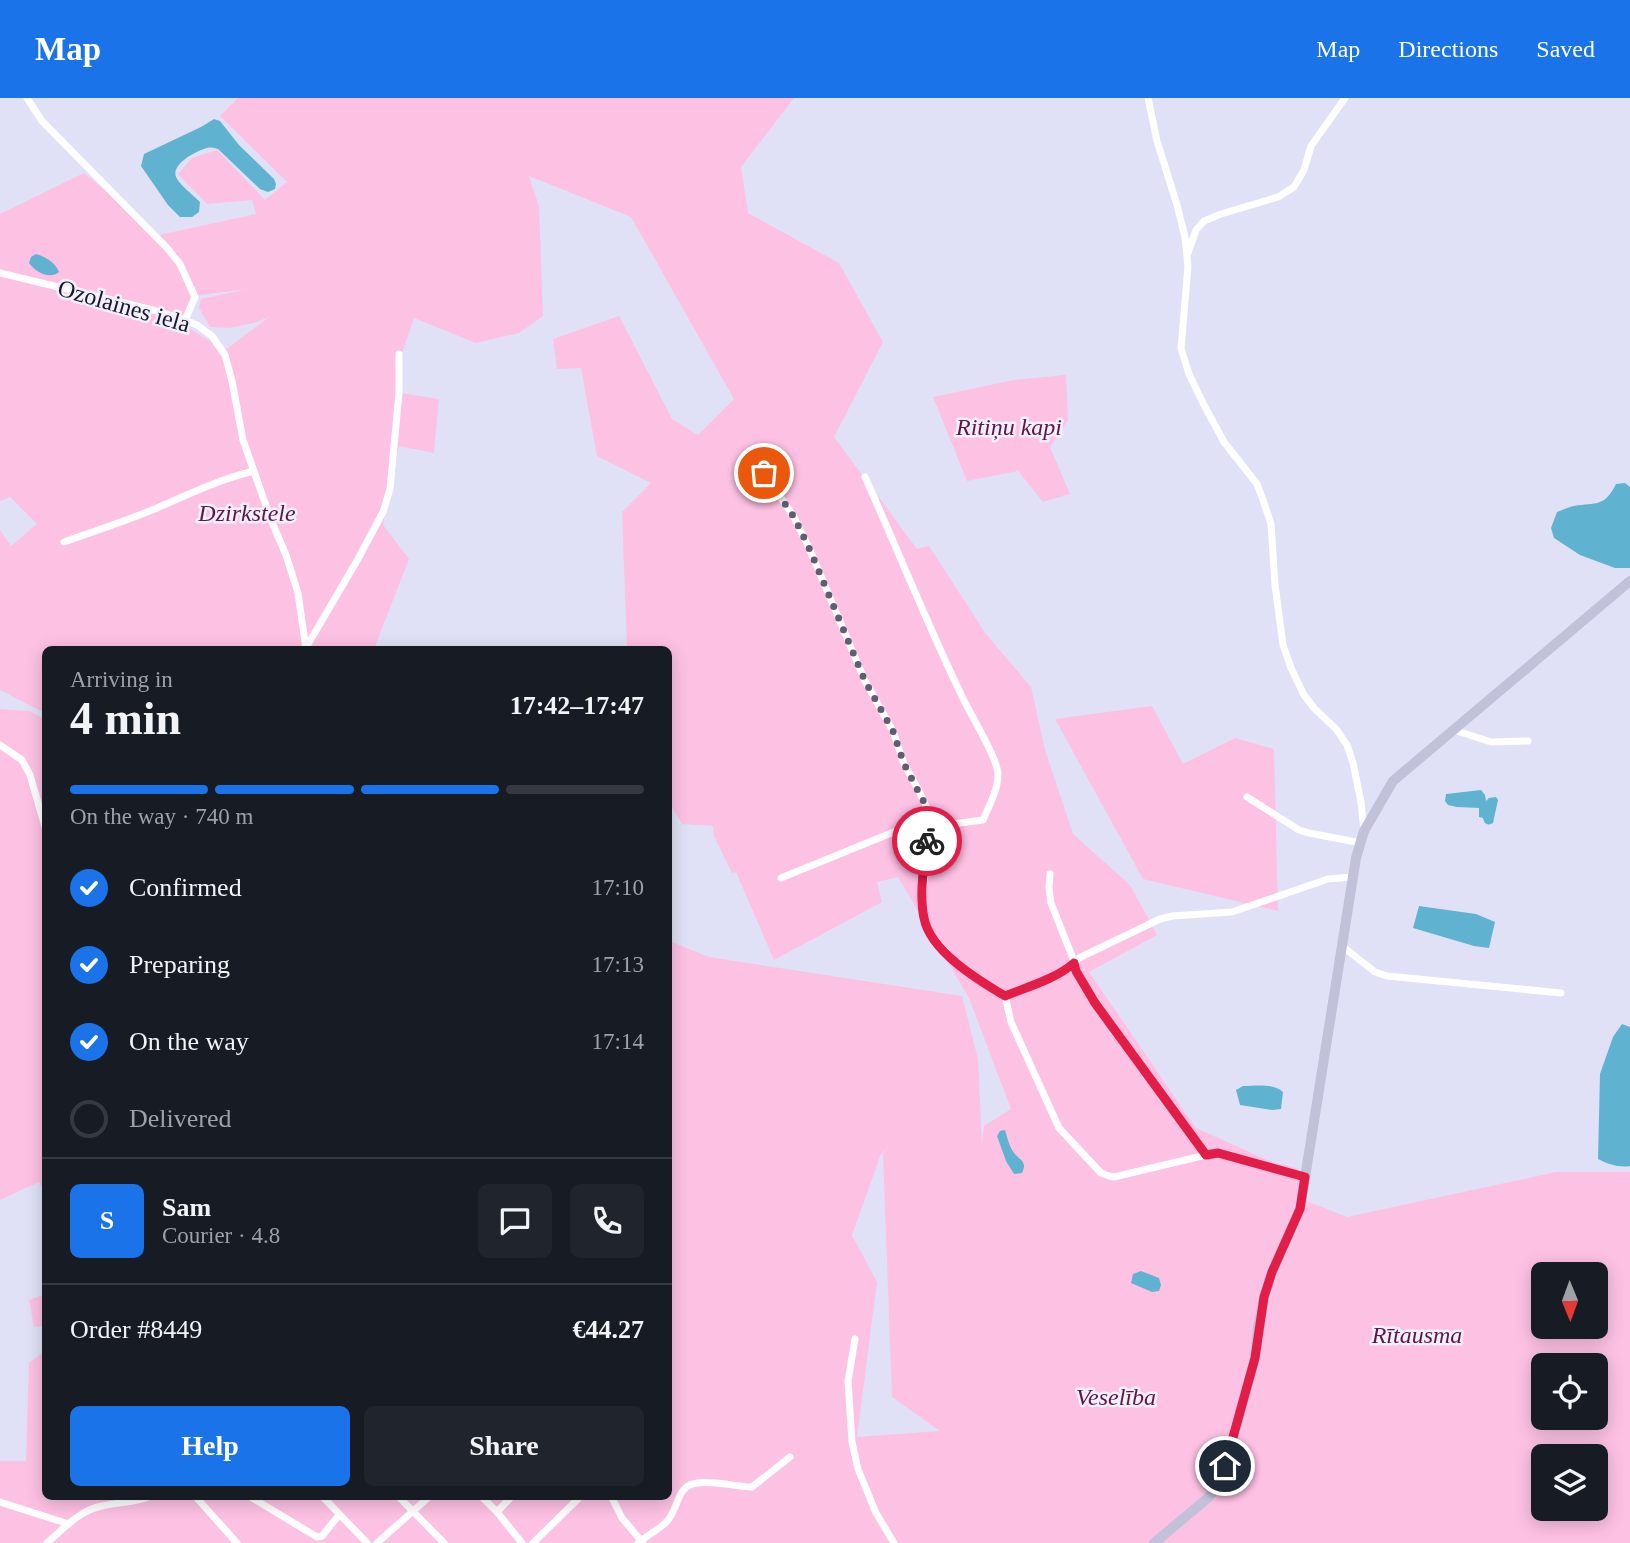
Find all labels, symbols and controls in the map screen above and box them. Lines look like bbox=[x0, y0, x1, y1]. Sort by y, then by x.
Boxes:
text: Map bbox=[35, 31, 101, 67]
text: Map bbox=[1316, 36, 1360, 62]
text: Directions bbox=[1398, 36, 1498, 62]
text: Saved bbox=[1536, 36, 1595, 62]
street label: Ozolaines iela bbox=[55, 275, 194, 337]
park label: Ritiņu kapi bbox=[955, 414, 1062, 441]
pin bbox=[734, 443, 794, 503]
icon: bag bbox=[745, 454, 783, 492]
park label: Dzirkstele bbox=[197, 500, 296, 526]
text: Arriving in bbox=[70, 667, 173, 692]
text: 17:42–17:47 bbox=[510, 691, 644, 720]
text: 4 min bbox=[70, 693, 181, 744]
text: On the way · 740 m bbox=[70, 804, 253, 829]
courier bbox=[892, 806, 962, 876]
icon: bike bbox=[908, 822, 946, 860]
icon: check bbox=[70, 869, 108, 907]
text: Confirmed bbox=[129, 873, 242, 902]
text: 17:10 bbox=[592, 875, 644, 900]
icon: check bbox=[70, 946, 108, 984]
text: Preparing bbox=[129, 950, 230, 979]
text: 17:13 bbox=[592, 952, 644, 977]
icon: check bbox=[70, 1023, 108, 1061]
text: On the way bbox=[129, 1027, 249, 1056]
text: 17:14 bbox=[592, 1029, 644, 1054]
text: Delivered bbox=[129, 1104, 232, 1133]
button: chat bbox=[478, 1184, 552, 1258]
button: phone bbox=[570, 1184, 644, 1258]
text: Sam bbox=[162, 1193, 211, 1222]
text: S bbox=[100, 1206, 114, 1235]
text: Courier · 4.8 bbox=[162, 1223, 280, 1248]
north arrow bbox=[1531, 1262, 1608, 1339]
map controls bbox=[1531, 1262, 1608, 1521]
text: Order #8449 bbox=[70, 1315, 202, 1344]
text: €44.27 bbox=[573, 1315, 644, 1344]
park label: Rītausma bbox=[1371, 1322, 1462, 1348]
button: locate bbox=[1531, 1353, 1608, 1430]
park label: Veselība bbox=[1076, 1384, 1156, 1410]
button: Help bbox=[70, 1406, 350, 1486]
button: Share bbox=[364, 1406, 644, 1486]
pin bbox=[1195, 1436, 1255, 1496]
button: layers bbox=[1531, 1444, 1608, 1521]
icon: home bbox=[1206, 1447, 1244, 1485]

